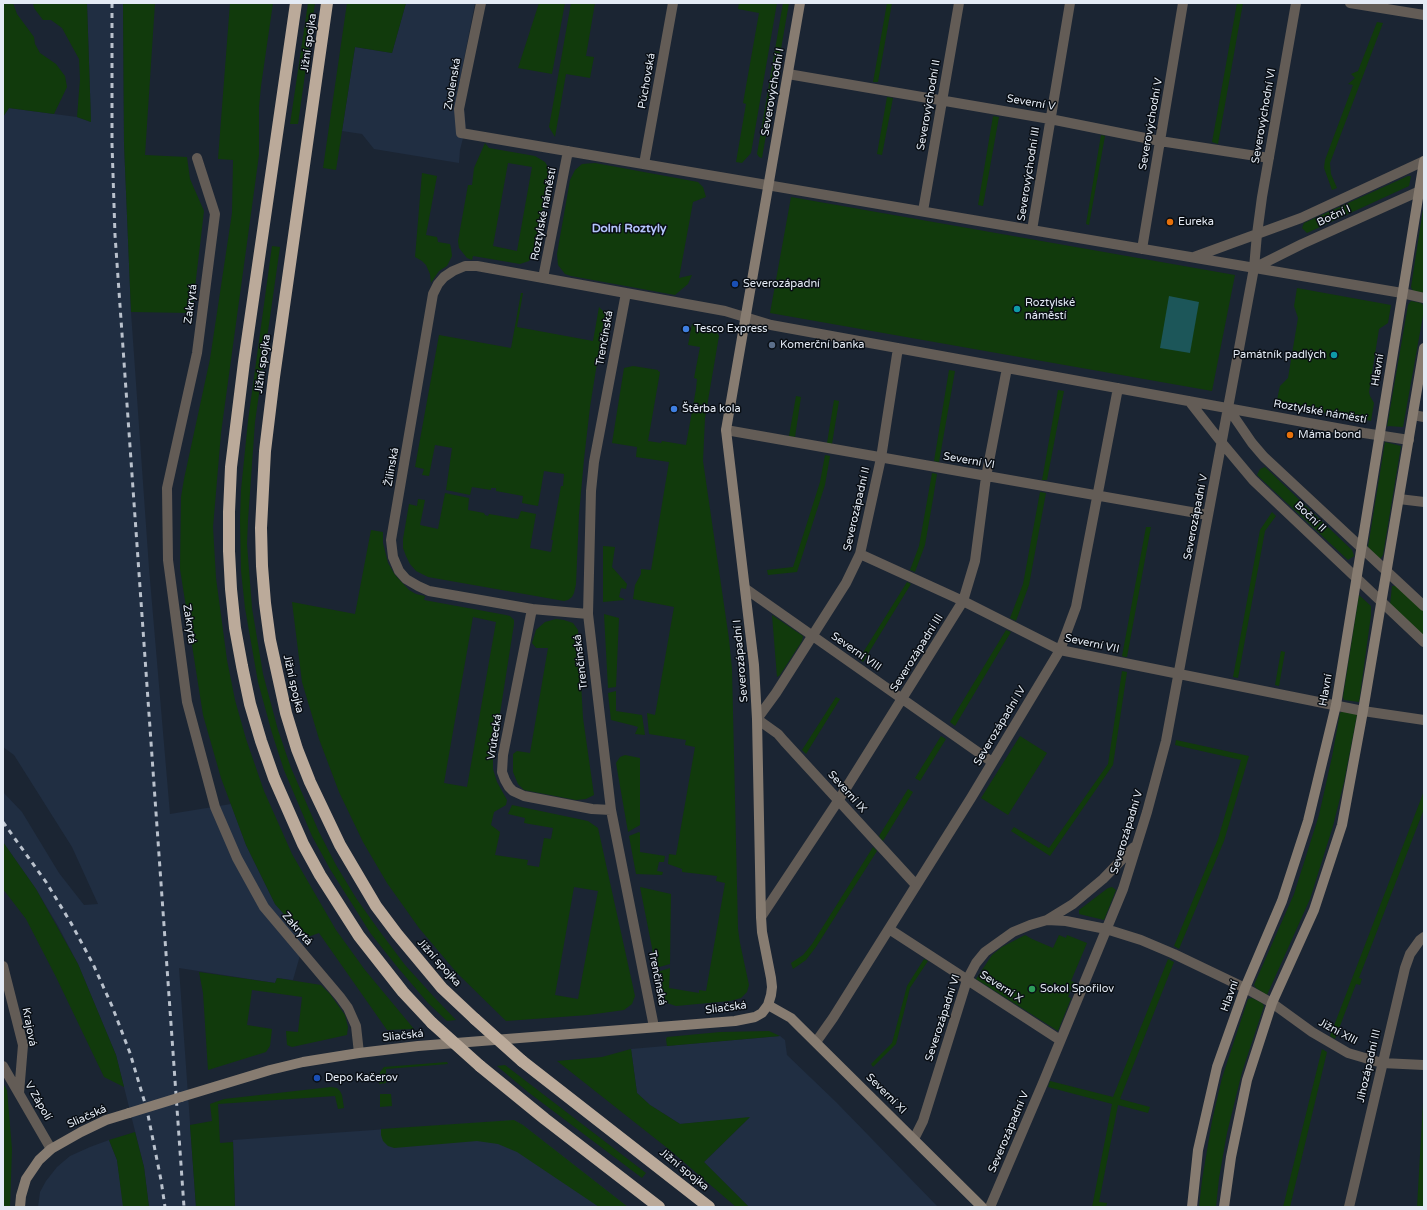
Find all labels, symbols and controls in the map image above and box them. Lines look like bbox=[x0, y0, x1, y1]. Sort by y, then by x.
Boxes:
street label: Jižní spojka bbox=[298, 13, 320, 73]
street label: Severovýchodní I bbox=[759, 47, 787, 137]
street label: Púchovská bbox=[636, 52, 658, 110]
street label: Zvolenská bbox=[442, 57, 464, 111]
street label: Severovýchodní II bbox=[915, 59, 943, 151]
street label: Severovýchodní VI bbox=[1249, 67, 1279, 165]
street label: Severovýchodní V bbox=[1136, 77, 1166, 171]
street label: Severní V bbox=[1006, 92, 1056, 114]
street label: Severovýchodní III bbox=[1015, 126, 1043, 222]
street label: Roztylské náměstí bbox=[529, 166, 559, 262]
street label: Boční I bbox=[1315, 203, 1353, 229]
place label: Eureka bbox=[1178, 215, 1214, 229]
marker: Eureka bbox=[1165, 217, 1175, 227]
district label: Dolní Roztyly bbox=[592, 222, 666, 236]
place label: Severozápadní bbox=[743, 277, 820, 291]
marker: Severozápadní bbox=[730, 279, 740, 289]
street label: Zakrytá bbox=[182, 283, 200, 325]
place label: Roztylské náměstí bbox=[1025, 296, 1075, 322]
marker: Roztylské náměstí bbox=[1012, 304, 1022, 314]
street label: Trenčínská bbox=[594, 309, 616, 367]
place label: Tesco Express bbox=[694, 322, 768, 336]
marker: Tesco Express bbox=[681, 324, 691, 334]
street label: Jižní spojka bbox=[252, 334, 274, 394]
place label: Komerční banka bbox=[780, 338, 864, 352]
marker: Komerční banka bbox=[767, 340, 777, 350]
place label: Památník padlých bbox=[1233, 348, 1326, 362]
marker: Památník padlých bbox=[1329, 350, 1339, 360]
street label: Hlavní bbox=[1369, 353, 1387, 387]
street label: Roztylské náměstí bbox=[1272, 397, 1368, 427]
place label: Štěrba kola bbox=[682, 402, 741, 416]
marker: Štěrba kola bbox=[669, 404, 679, 414]
place label: Máma bond bbox=[1298, 428, 1361, 442]
marker: Máma bond bbox=[1285, 430, 1295, 440]
street label: Žilinská bbox=[382, 447, 402, 487]
street label: Severní VI bbox=[942, 450, 996, 472]
street label: Severozápadní II bbox=[841, 466, 873, 552]
street label: Severozápadní V bbox=[1181, 473, 1211, 561]
street label: Boční II bbox=[1292, 499, 1328, 535]
street label: Zakrytá bbox=[180, 603, 198, 645]
street label: Severozápadní III bbox=[888, 612, 946, 694]
street label: Severozápadní I bbox=[731, 619, 751, 703]
street label: Severní VIII bbox=[828, 630, 884, 674]
street label: Severní VII bbox=[1064, 632, 1120, 656]
street label: Trenčínská bbox=[571, 634, 591, 690]
street label: Jižní spojka bbox=[280, 654, 306, 714]
street label: Hlavní bbox=[1317, 673, 1335, 707]
street label: Severozápadní IV bbox=[971, 684, 1029, 768]
street label: Vrútecká bbox=[485, 713, 505, 761]
street label: Severní IX bbox=[825, 768, 869, 816]
street label: Severozápadní V bbox=[1108, 788, 1146, 876]
street label: Zakrytá bbox=[279, 910, 315, 948]
street label: Jižní spojka bbox=[414, 937, 464, 989]
street label: Trenčínská bbox=[645, 949, 669, 1007]
street label: Severní X bbox=[977, 968, 1025, 1006]
street label: Severozápadní VI bbox=[923, 973, 963, 1063]
street label: Hlavní bbox=[1218, 979, 1242, 1013]
place label: Sokol Spořilov bbox=[1040, 982, 1114, 996]
marker: Sokol Spořilov bbox=[1027, 984, 1037, 994]
street label: Sliačská bbox=[705, 999, 747, 1017]
street label: Krajová bbox=[19, 1007, 39, 1047]
street label: Jižní XIII bbox=[1316, 1016, 1360, 1048]
street label: Sliačská bbox=[382, 1027, 424, 1045]
street label: Jihozápadní III bbox=[1354, 1028, 1384, 1104]
place label: Depo Kačerov bbox=[325, 1071, 398, 1085]
street label: Severní XI bbox=[863, 1071, 909, 1117]
marker: Depo Kačerov bbox=[312, 1073, 322, 1083]
street label: V Zápolí bbox=[22, 1079, 54, 1123]
street label: Severozápadní V bbox=[986, 1089, 1032, 1175]
street label: Sliačská bbox=[65, 1103, 109, 1131]
street label: Jižní spojka bbox=[657, 1146, 711, 1194]

